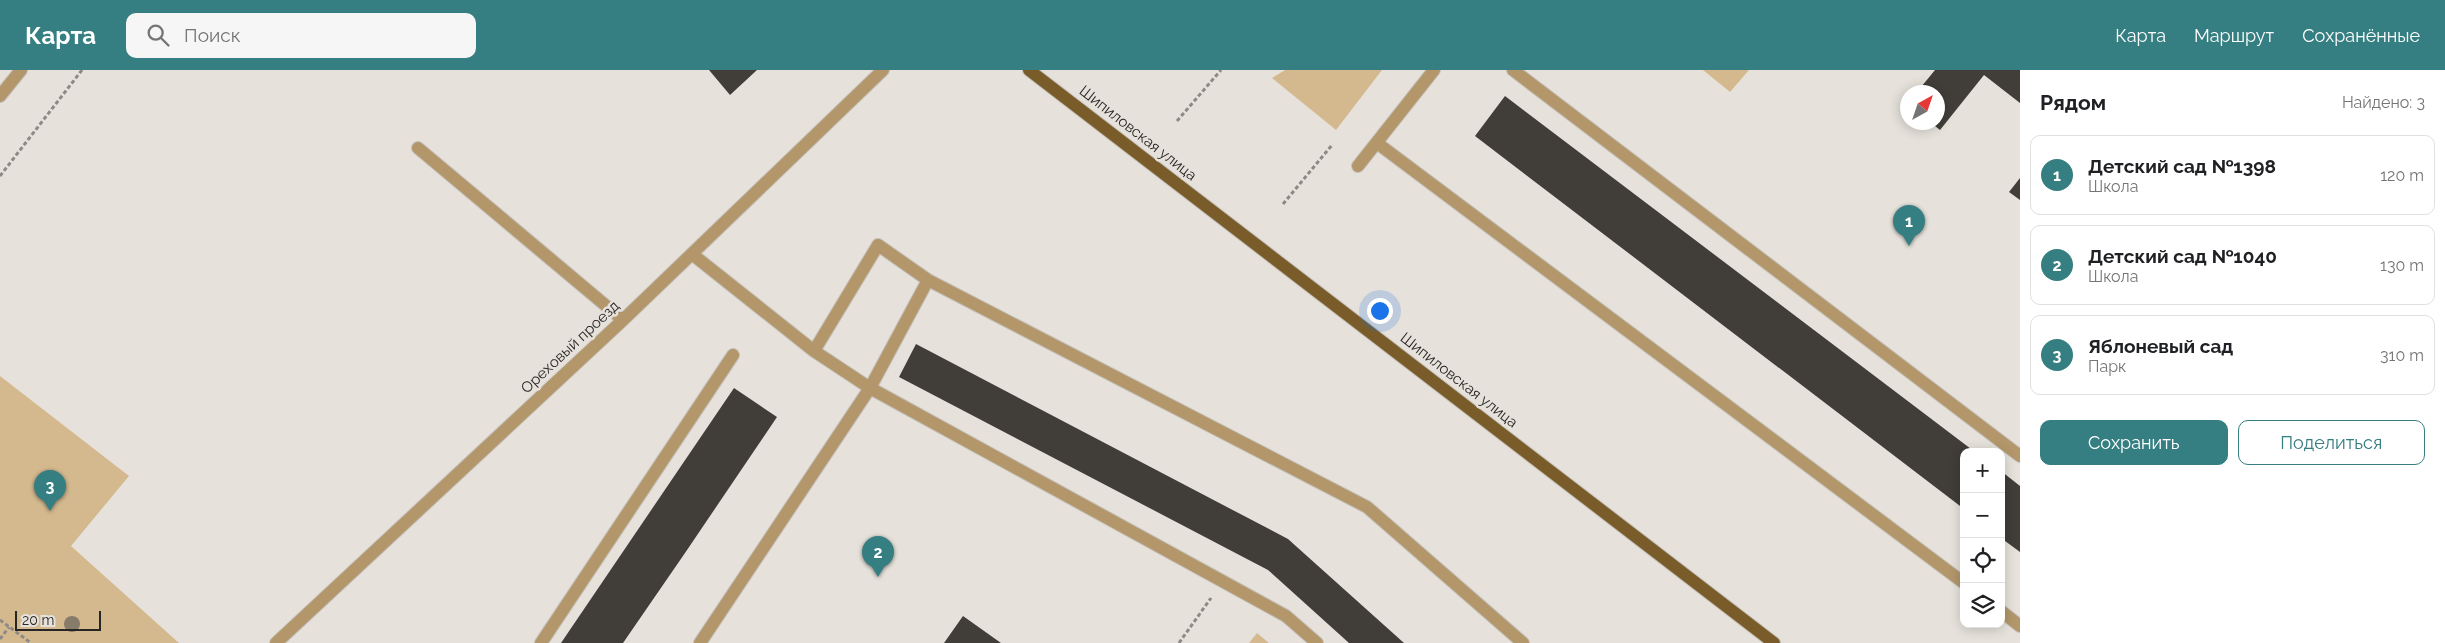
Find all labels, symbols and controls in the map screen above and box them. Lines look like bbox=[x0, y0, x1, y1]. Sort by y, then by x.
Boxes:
search box bbox=[126, 13, 476, 58]
text: Карта bbox=[25, 21, 96, 50]
icon: search bbox=[144, 21, 172, 49]
text: Поиск bbox=[184, 24, 241, 46]
text: Карта bbox=[2115, 25, 2166, 46]
text: Маршрут bbox=[2194, 25, 2274, 46]
text: Сохранённые bbox=[2302, 25, 2420, 46]
street label: Шипиловская улица bbox=[1076, 82, 1200, 184]
north arrow bbox=[1900, 85, 1945, 130]
text: Рядом bbox=[2040, 90, 2106, 115]
text: Найдено: 3 bbox=[2342, 93, 2425, 112]
text: Детский сад №1398 bbox=[2088, 155, 2276, 177]
text: 1 bbox=[2053, 166, 2061, 185]
text: 120 m bbox=[2380, 166, 2424, 185]
text: Школа bbox=[2088, 177, 2138, 196]
pin: 1 bbox=[1893, 205, 1925, 246]
text: Детский сад №1040 bbox=[2088, 245, 2277, 267]
text: 2 bbox=[2052, 256, 2062, 275]
text: 130 m bbox=[2380, 256, 2424, 275]
text: Школа bbox=[2088, 267, 2138, 286]
street label: Ореховый проезд bbox=[517, 297, 623, 397]
your location bbox=[1367, 298, 1393, 324]
street label: Шипиловская улица bbox=[1397, 329, 1521, 431]
text: Яблоневый сад bbox=[2088, 335, 2233, 357]
text: 3 bbox=[2053, 346, 2061, 365]
text: 310 m bbox=[2380, 346, 2424, 365]
text: Парк bbox=[2088, 357, 2126, 376]
button: Сохранить bbox=[2040, 420, 2228, 465]
button: Поделиться bbox=[2238, 420, 2425, 465]
map controls bbox=[1960, 448, 2005, 628]
button: + bbox=[1960, 448, 2005, 493]
pin: 3 bbox=[34, 470, 66, 511]
button: − bbox=[1960, 493, 2005, 538]
pin: 2 bbox=[862, 536, 894, 577]
button: locate bbox=[1960, 538, 2005, 583]
button: layers bbox=[1960, 583, 2005, 628]
scale bar bbox=[15, 608, 101, 631]
text: 20 m bbox=[22, 612, 54, 628]

